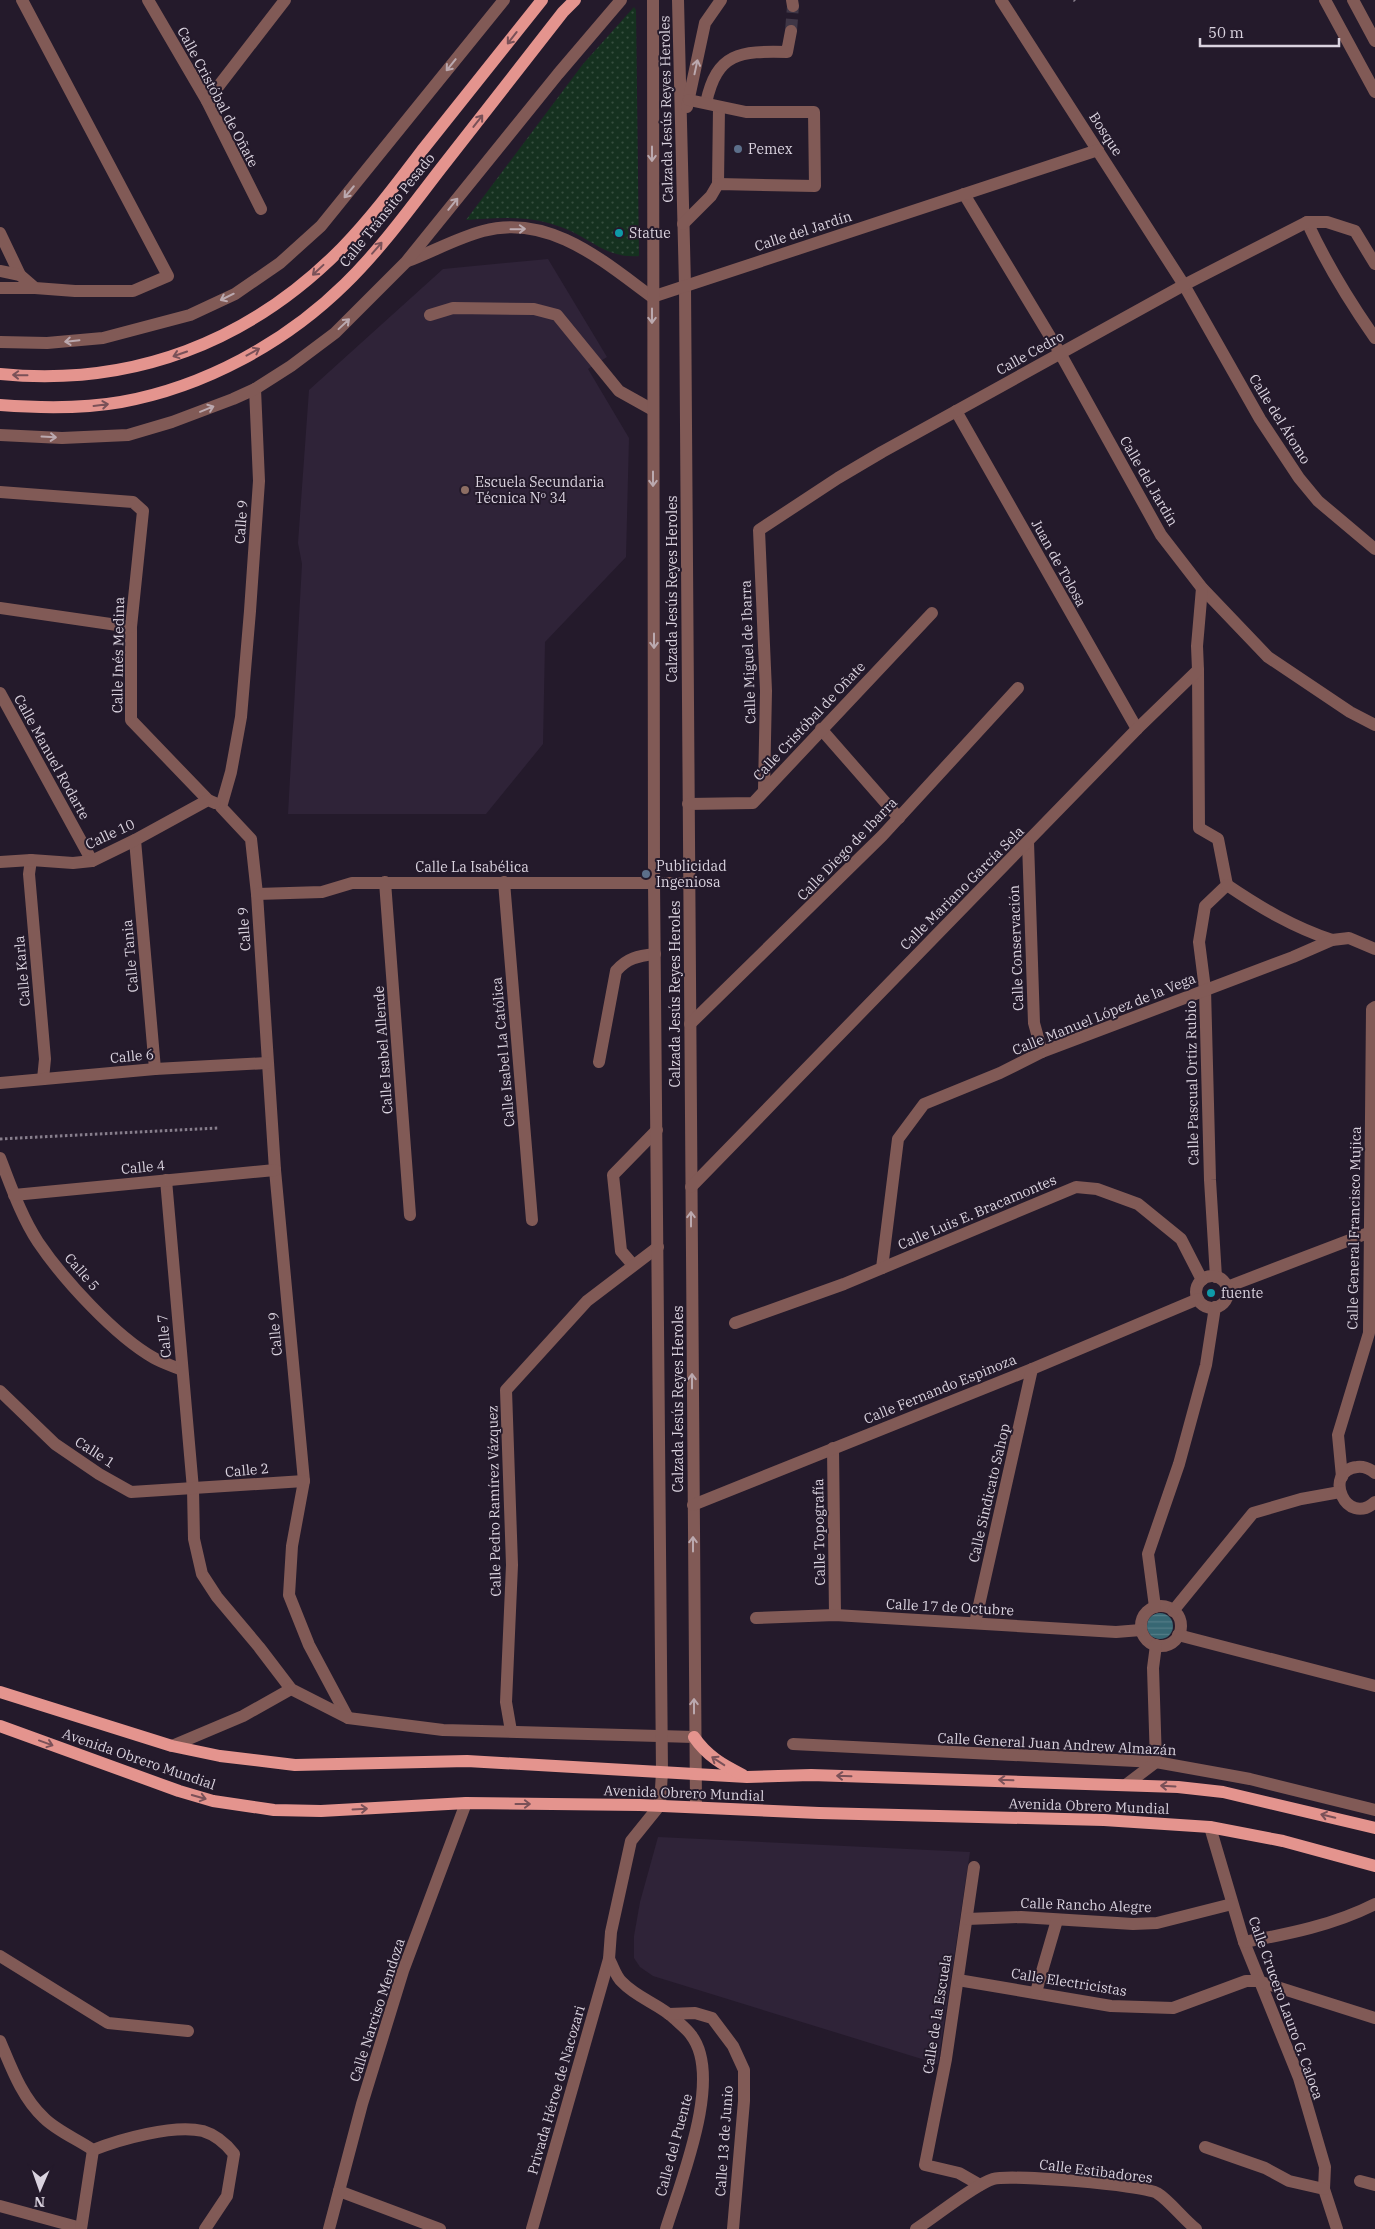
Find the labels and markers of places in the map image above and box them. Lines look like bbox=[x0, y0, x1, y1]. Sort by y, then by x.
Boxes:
place label: Pemex bbox=[748, 140, 793, 158]
marker: Pemex bbox=[732, 143, 744, 155]
place label: Statue bbox=[629, 224, 671, 242]
marker: Statue bbox=[613, 227, 625, 239]
place label: Escuela Secundaria Técnica Nº 34 bbox=[475, 473, 605, 507]
marker: Escuela Secundaria Técnica Nº 34 bbox=[459, 484, 471, 496]
place label: Publicidad Ingeniosa bbox=[656, 857, 727, 891]
marker: Publicidad Ingeniosa bbox=[640, 868, 652, 880]
place label: fuente bbox=[1221, 1284, 1263, 1302]
marker: fuente bbox=[1205, 1287, 1217, 1299]

